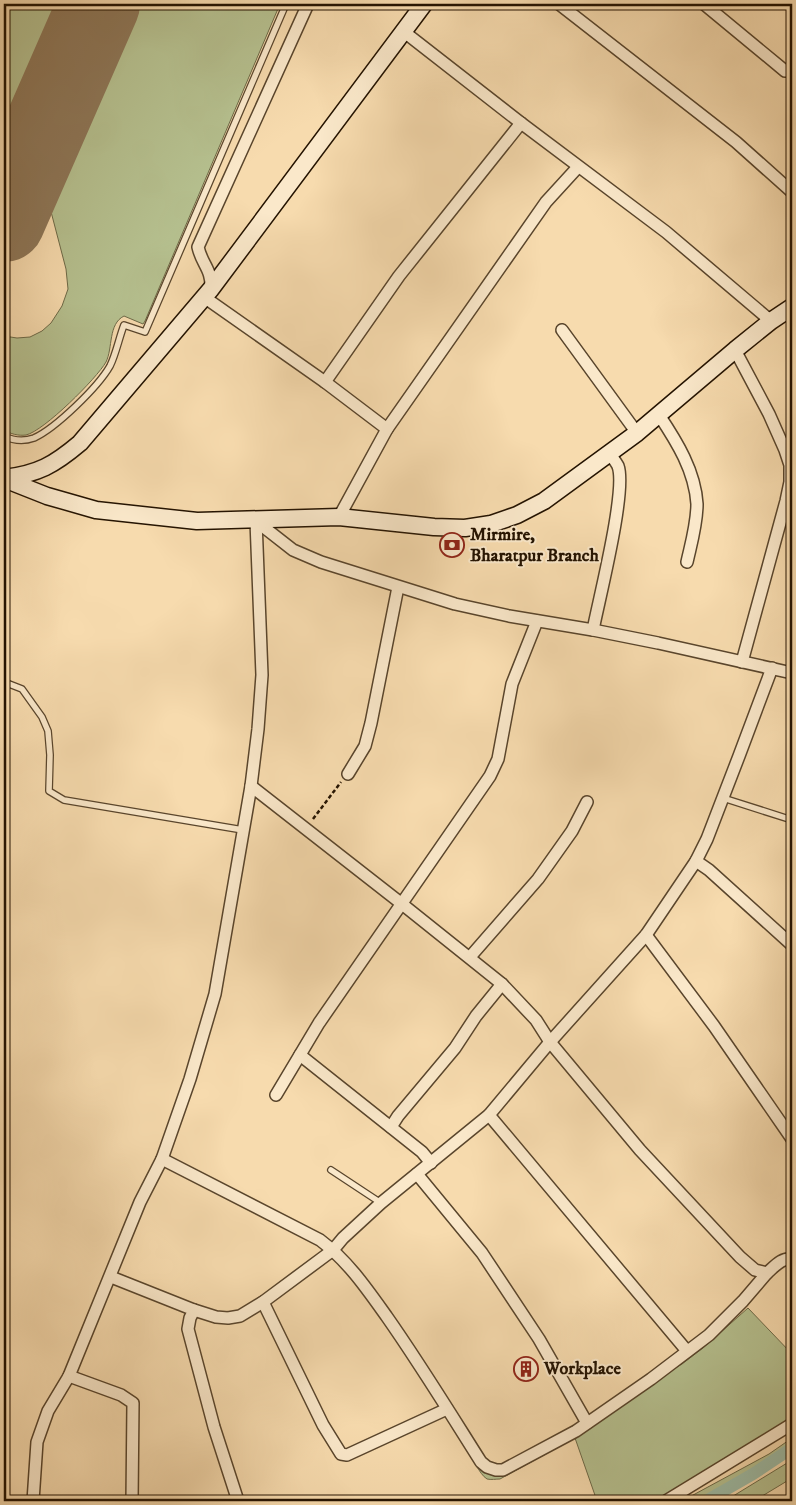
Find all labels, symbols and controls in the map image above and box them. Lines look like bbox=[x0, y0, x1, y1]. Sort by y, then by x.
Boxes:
place label: Mirmire, Bharatpur Branch bbox=[470, 524, 600, 567]
bank icon: Mirmire, Bharatpur Branch bbox=[439, 532, 465, 558]
building icon: Workplace bbox=[513, 1356, 539, 1382]
place label: Workplace bbox=[543, 1358, 621, 1380]

